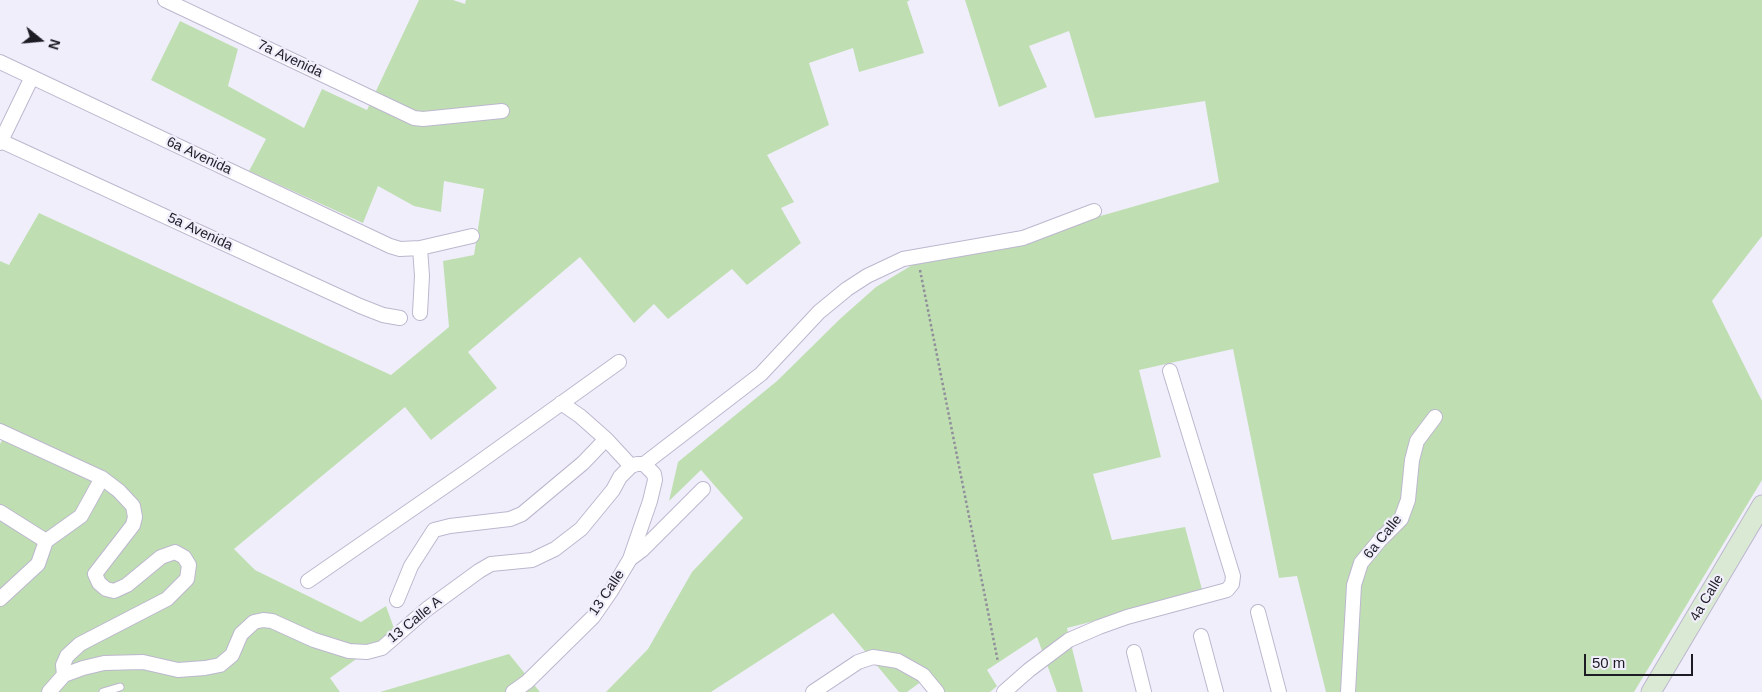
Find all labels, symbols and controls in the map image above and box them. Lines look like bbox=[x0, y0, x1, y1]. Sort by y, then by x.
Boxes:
north arrow bbox=[15, 15, 65, 65]
text: N bbox=[45, 37, 63, 52]
street label: 7a Avenida bbox=[255, 37, 325, 81]
street label: 6a Avenida bbox=[164, 134, 234, 178]
street label: 5a Avenida bbox=[165, 210, 235, 254]
street label: 6a Calle bbox=[1360, 512, 1406, 562]
street label: 13 Calle bbox=[586, 567, 628, 619]
street label: 4a Calle bbox=[1687, 572, 1727, 624]
street label: 13 Calle A bbox=[385, 593, 445, 647]
scale bar bbox=[1587, 644, 1696, 676]
text: 50 m bbox=[1592, 654, 1625, 671]

